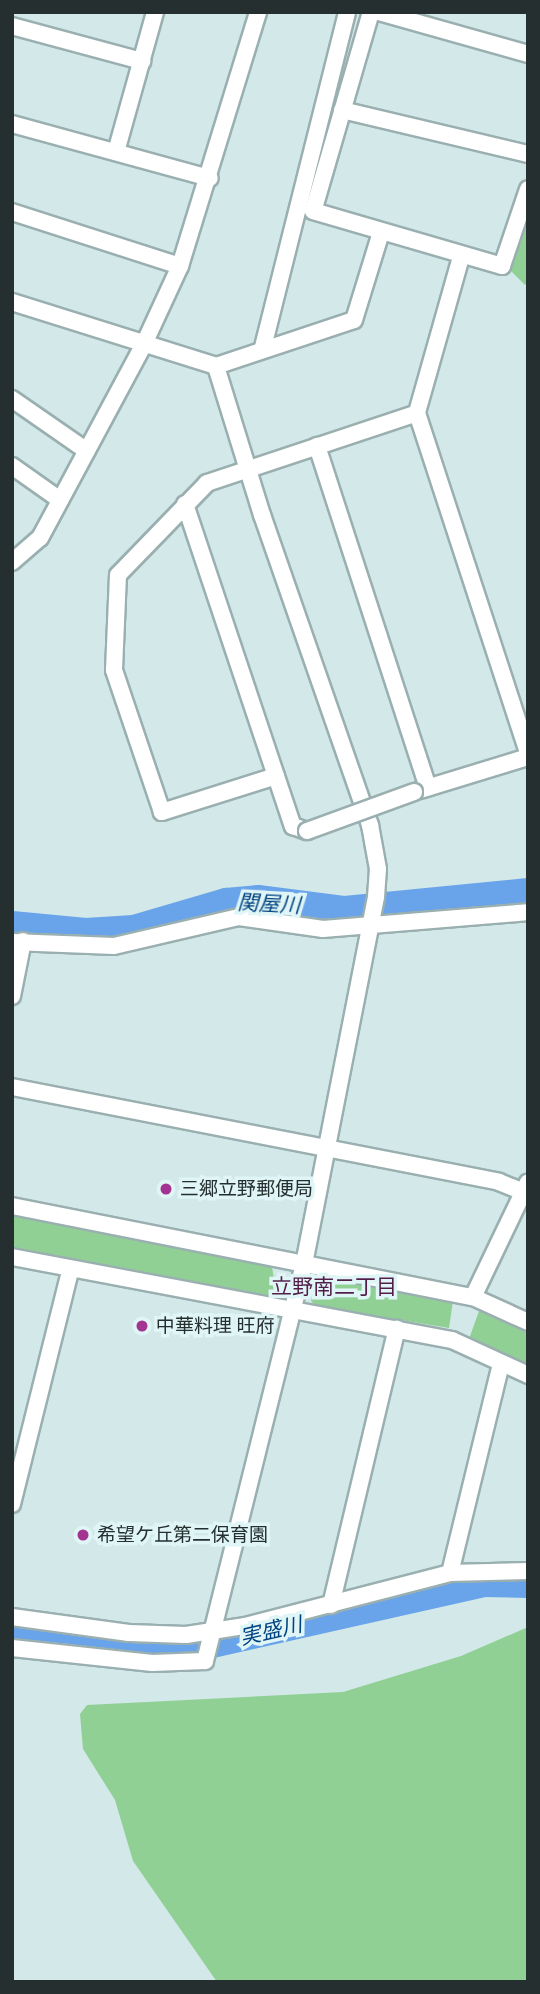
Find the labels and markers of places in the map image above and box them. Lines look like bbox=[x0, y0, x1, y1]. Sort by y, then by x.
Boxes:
place label: 三郷立野郵便局 bbox=[180, 1178, 313, 1200]
marker: 三郷立野郵便局 bbox=[158, 1181, 174, 1197]
place label: 中華料理 旺府 bbox=[156, 1315, 274, 1337]
marker: 中華料理 旺府 bbox=[134, 1318, 150, 1334]
place label: 希望ケ丘第二保育園 bbox=[97, 1524, 268, 1546]
marker: 希望ケ丘第二保育園 bbox=[75, 1527, 91, 1543]

